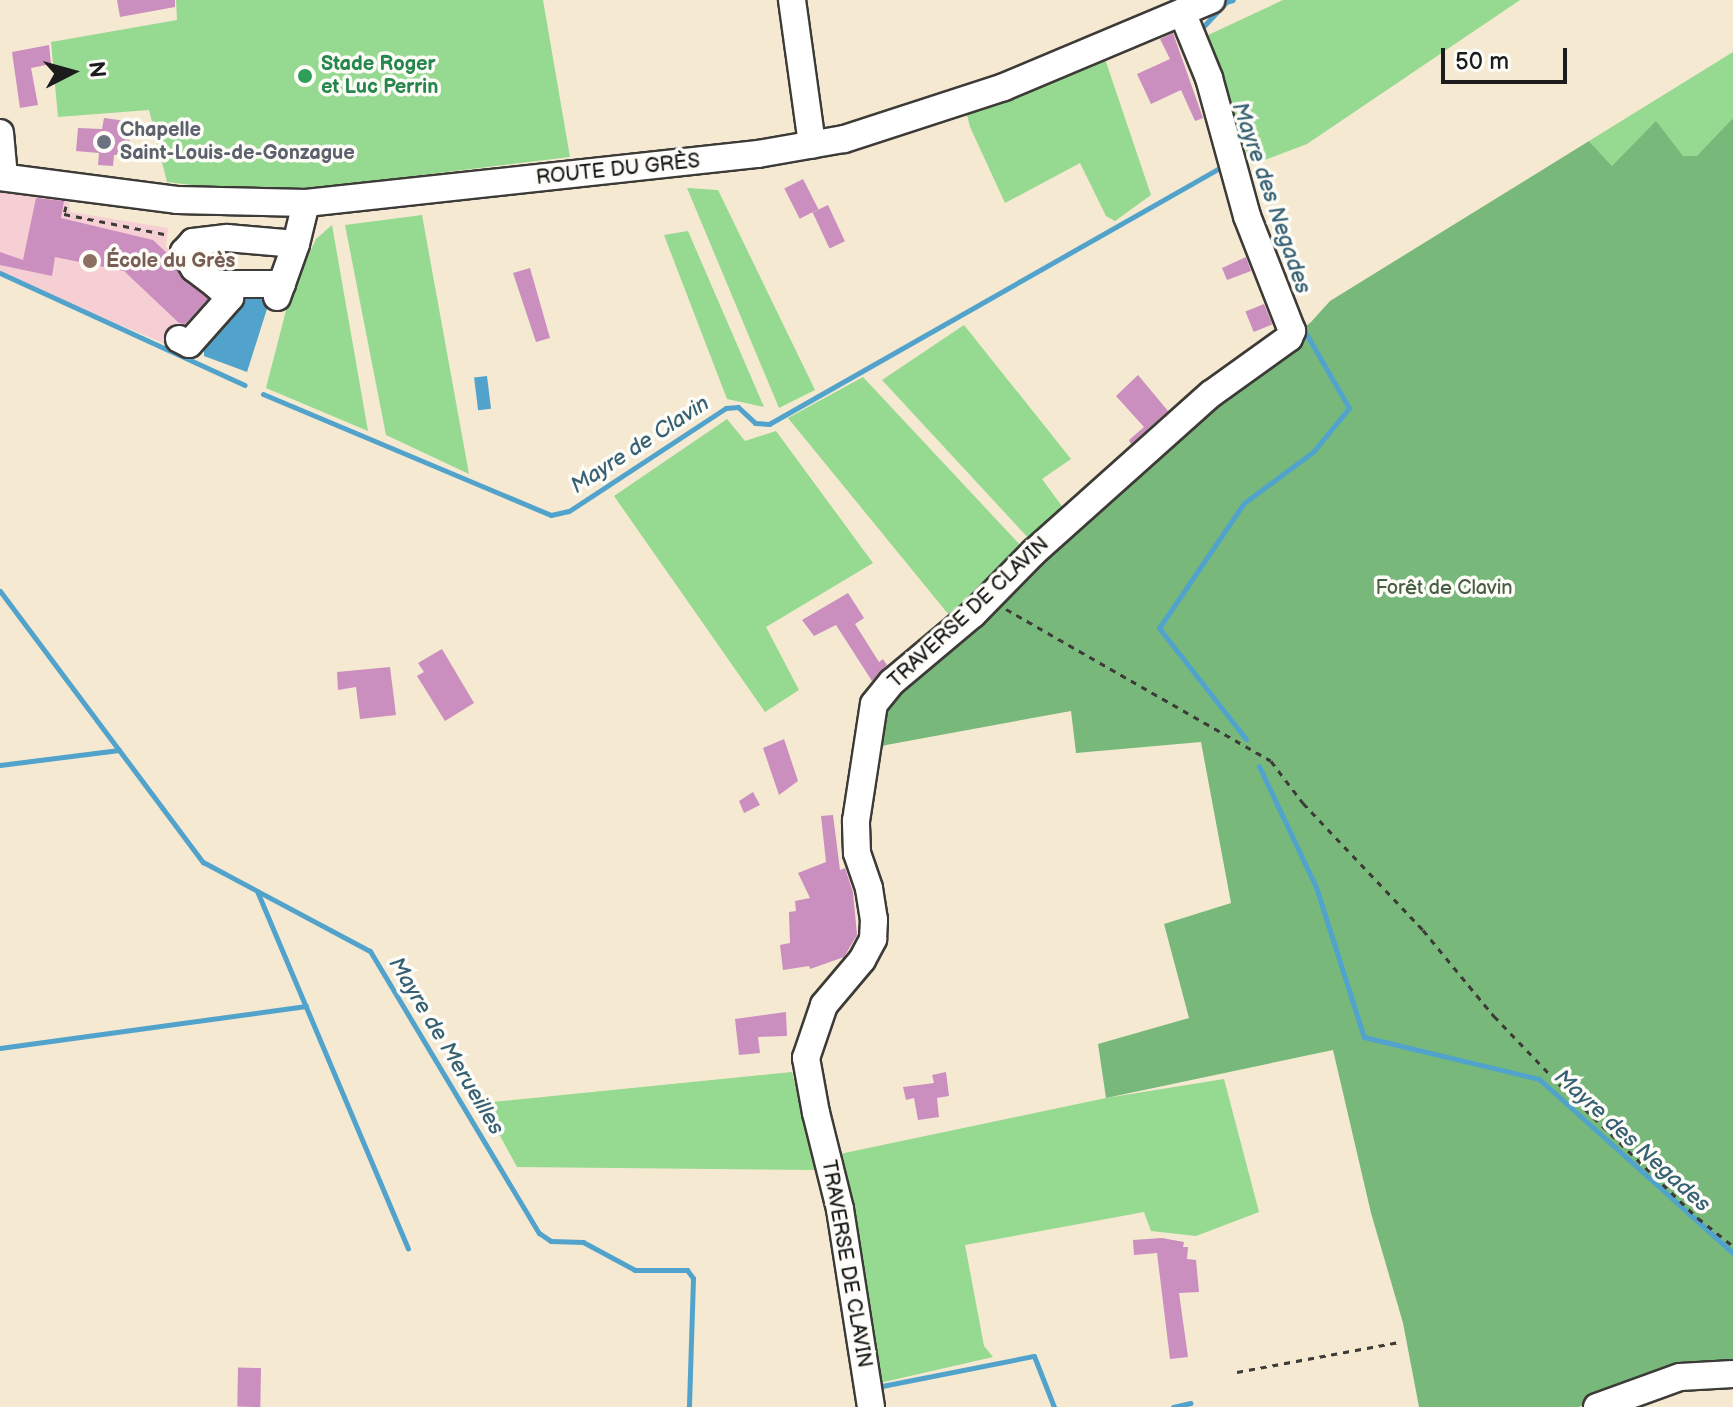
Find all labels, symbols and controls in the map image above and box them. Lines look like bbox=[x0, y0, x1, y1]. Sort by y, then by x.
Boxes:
north arrow bbox=[32, 32, 112, 112]
scale bar bbox=[1445, 32, 1571, 82]
text: 50 m bbox=[1455, 47, 1509, 76]
place label: Stade Roger et Luc Perrin bbox=[321, 52, 438, 99]
text: N bbox=[82, 60, 111, 79]
marker: Stade Roger et Luc Perrin bbox=[296, 67, 314, 85]
water label: Mayre des Negades bbox=[1226, 99, 1316, 297]
place label: Chapelle Saint-Louis-de-Gonzague bbox=[120, 118, 355, 165]
marker: Chapelle Saint-Louis-de-Gonzague bbox=[95, 133, 113, 151]
street label: ROUTE DU GRÈS bbox=[535, 149, 701, 191]
place label: École du Grès bbox=[106, 249, 235, 273]
marker: École du Grès bbox=[81, 252, 99, 270]
water label: Mayre de Clavin bbox=[566, 390, 714, 500]
street label: TRAVERSE DE CLAVIN bbox=[884, 533, 1054, 693]
park label: Forêt de Clavin bbox=[1375, 576, 1513, 600]
water label: Mayre de Merueilles bbox=[383, 952, 509, 1140]
water label: Mayre des Negades bbox=[1549, 1064, 1715, 1218]
street label: TRAVERSE DE CLAVIN bbox=[816, 1158, 876, 1370]

